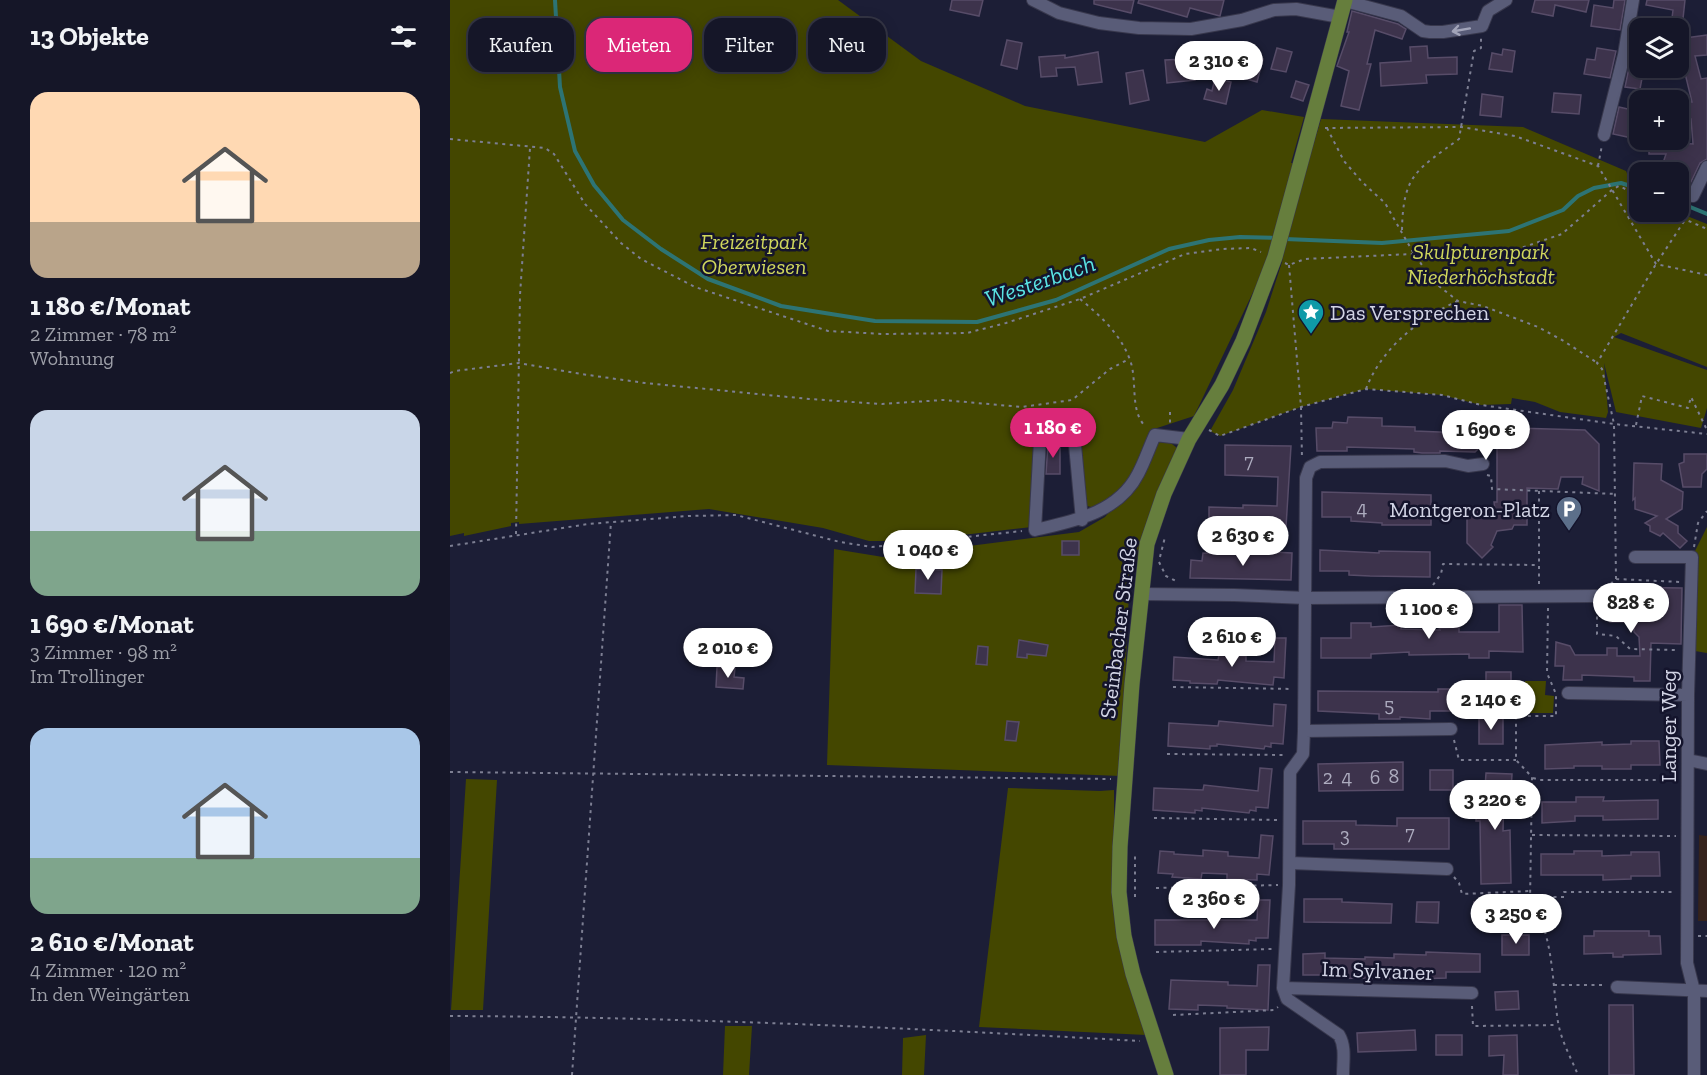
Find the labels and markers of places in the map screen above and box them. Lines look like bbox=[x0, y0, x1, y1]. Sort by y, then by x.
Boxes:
pin: 2 310 € bbox=[1164, 41, 1274, 92]
place icon: Das Versprechen bbox=[1296, 297, 1326, 335]
place label: Das Versprechen bbox=[1330, 299, 1489, 326]
pin: 1 180 € bbox=[998, 408, 1108, 459]
pin: 1 690 € bbox=[1431, 410, 1541, 461]
parking icon: Montgeron-Platz bbox=[1554, 494, 1584, 532]
place label: Montgeron-Platz bbox=[1389, 496, 1550, 523]
pin: 2 630 € bbox=[1188, 516, 1298, 567]
pin: 1 040 € bbox=[873, 530, 983, 581]
pin: 828 € bbox=[1589, 583, 1673, 634]
pin: 1 100 € bbox=[1374, 589, 1484, 640]
pin: 2 610 € bbox=[1177, 617, 1287, 668]
pin: 2 010 € bbox=[673, 628, 783, 679]
pin: 2 140 € bbox=[1436, 680, 1546, 731]
pin: 3 220 € bbox=[1440, 780, 1550, 831]
pin: 2 360 € bbox=[1159, 879, 1269, 930]
pin: 3 250 € bbox=[1461, 894, 1571, 945]

